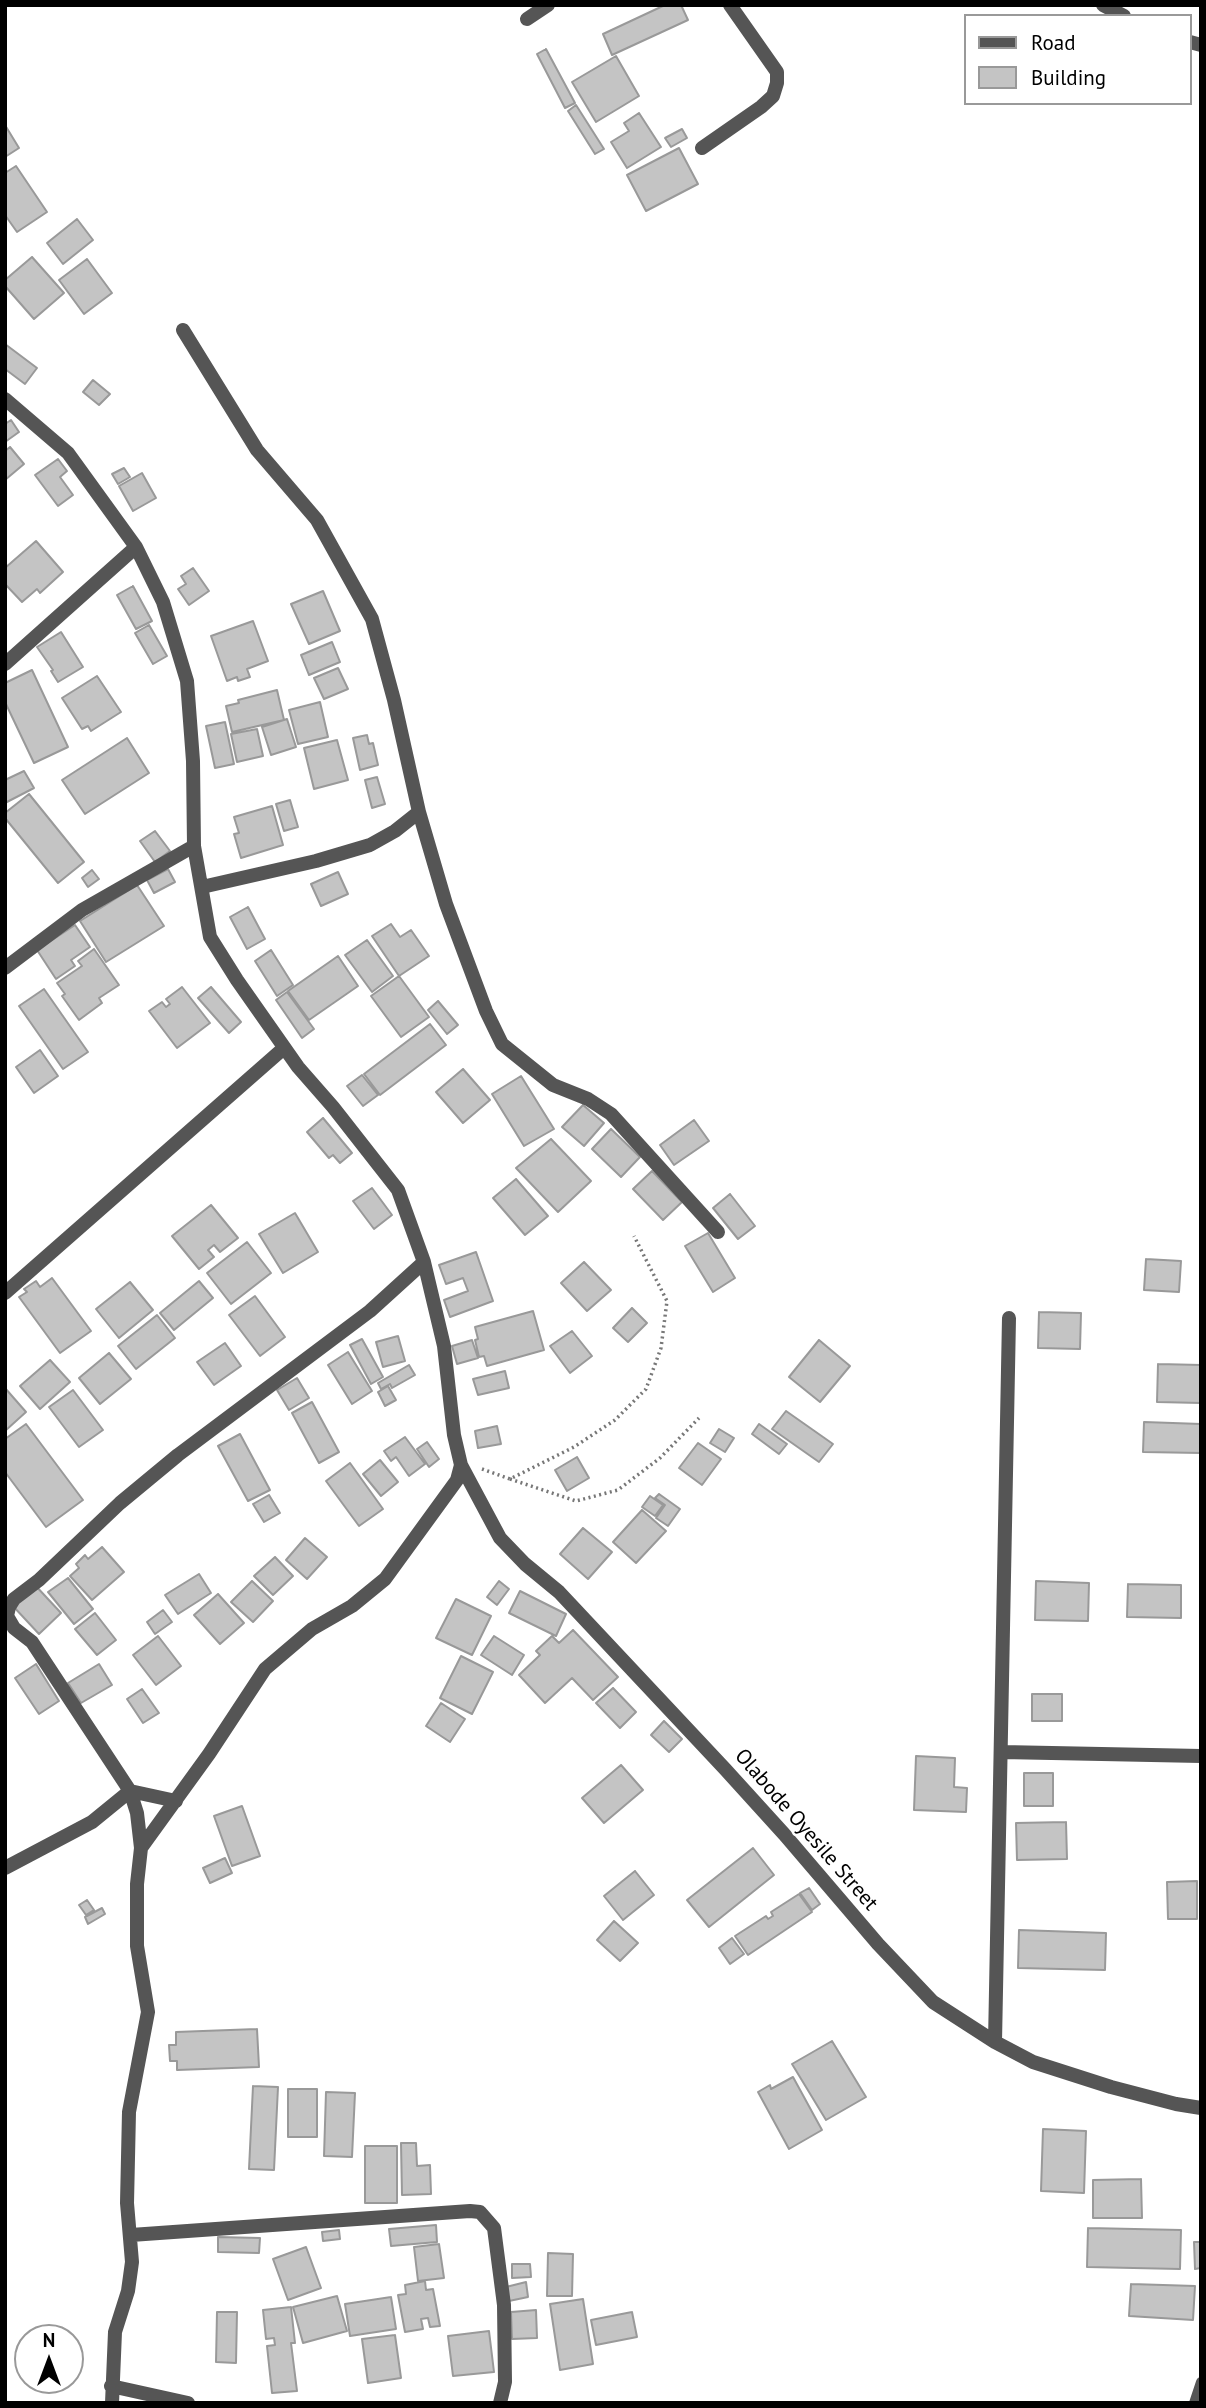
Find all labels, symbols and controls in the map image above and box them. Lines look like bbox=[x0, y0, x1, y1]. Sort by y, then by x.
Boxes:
legend bbox=[964, 14, 1192, 105]
text: Road bbox=[1031, 29, 1075, 56]
text: Building bbox=[1031, 64, 1106, 91]
street label: Olabode Oyesile Street bbox=[729, 1744, 883, 1916]
north arrow bbox=[14, 2324, 84, 2394]
text: N bbox=[43, 2328, 55, 2352]

